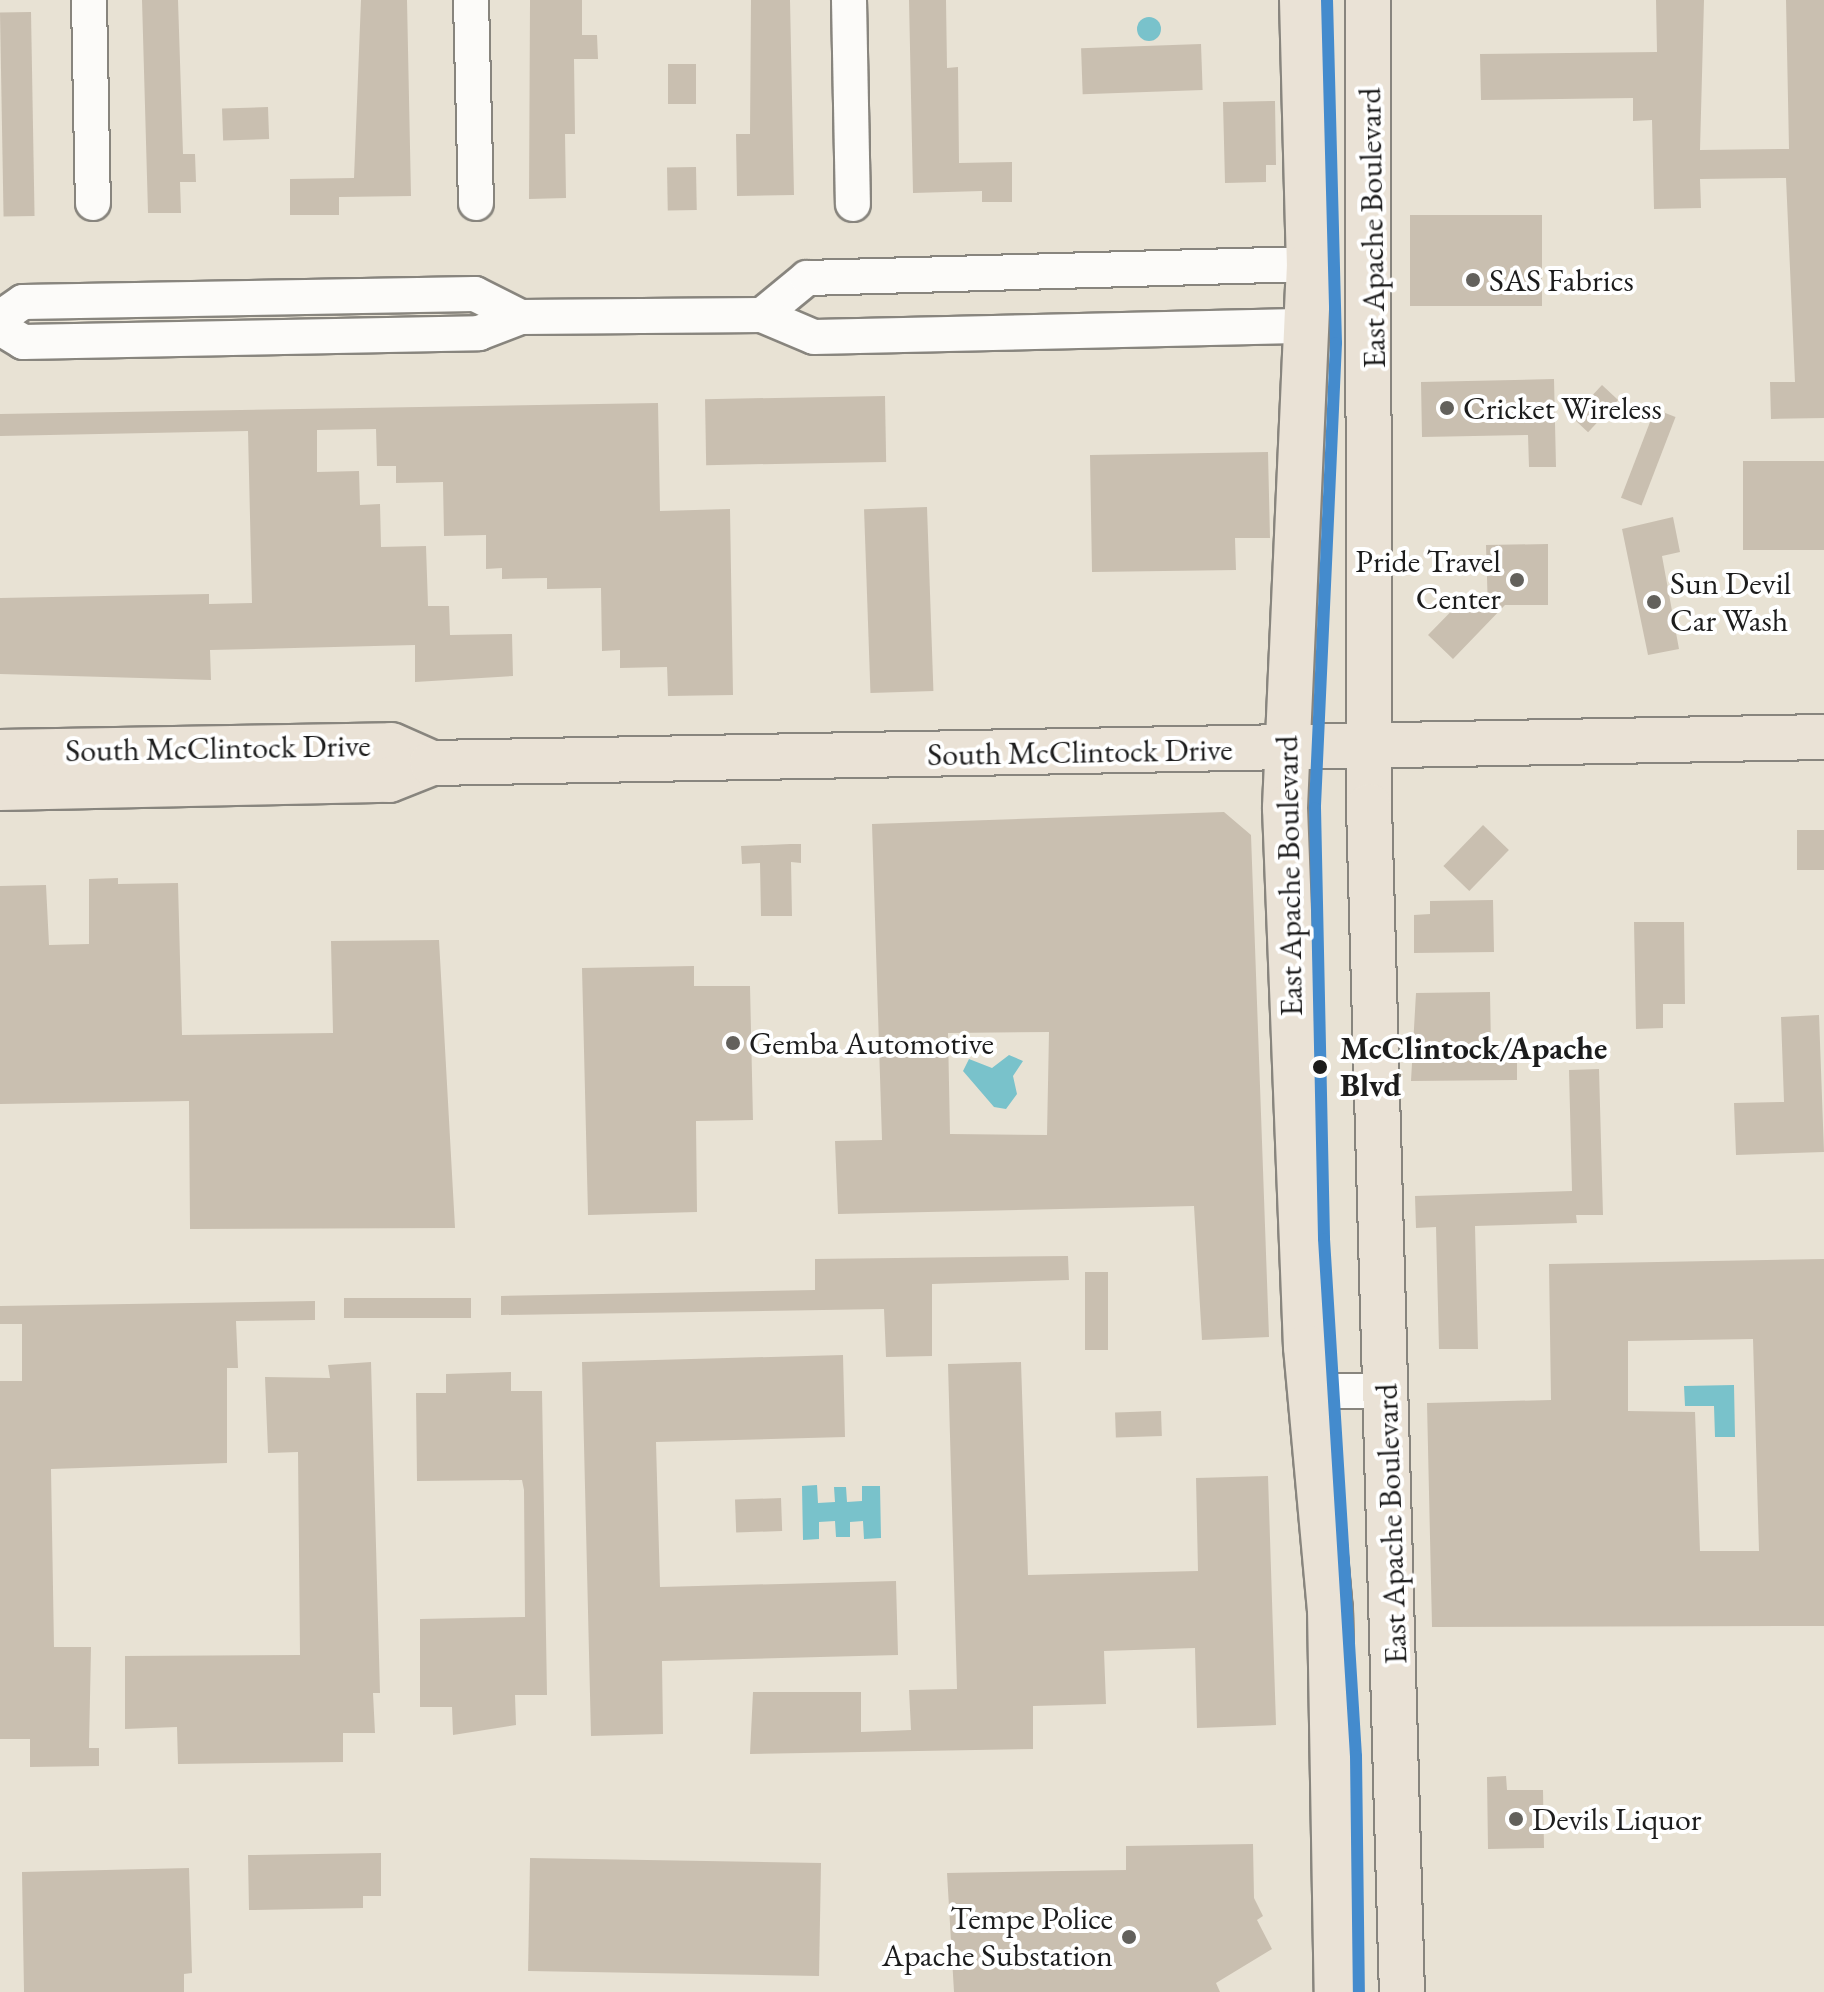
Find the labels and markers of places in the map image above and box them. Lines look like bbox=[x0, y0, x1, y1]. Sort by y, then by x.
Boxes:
place label: SAS Fabrics bbox=[1489, 261, 1634, 299]
marker: SAS Fabrics bbox=[1464, 271, 1482, 289]
place label: Cricket Wireless bbox=[1463, 389, 1662, 427]
marker: Cricket Wireless bbox=[1438, 399, 1456, 417]
place label: Pride Travel Center bbox=[1355, 543, 1501, 618]
place label: Sun Devil Car Wash bbox=[1670, 565, 1791, 640]
marker: Pride Travel Center bbox=[1508, 571, 1526, 589]
marker: Sun Devil Car Wash bbox=[1645, 593, 1663, 611]
place label: Gemba Automotive bbox=[749, 1024, 994, 1062]
place label: McClintock/Apache Blvd bbox=[1340, 1030, 1607, 1105]
marker: Gemba Automotive bbox=[724, 1034, 742, 1052]
marker: McClintock/Apache Blvd bbox=[1307, 1054, 1333, 1080]
place label: Devils Liquor bbox=[1532, 1800, 1702, 1838]
marker: Devils Liquor bbox=[1507, 1810, 1525, 1828]
place label: Tempe Police Apache Substation bbox=[882, 1900, 1113, 1975]
marker: Tempe Police Apache Substation bbox=[1120, 1928, 1138, 1946]

